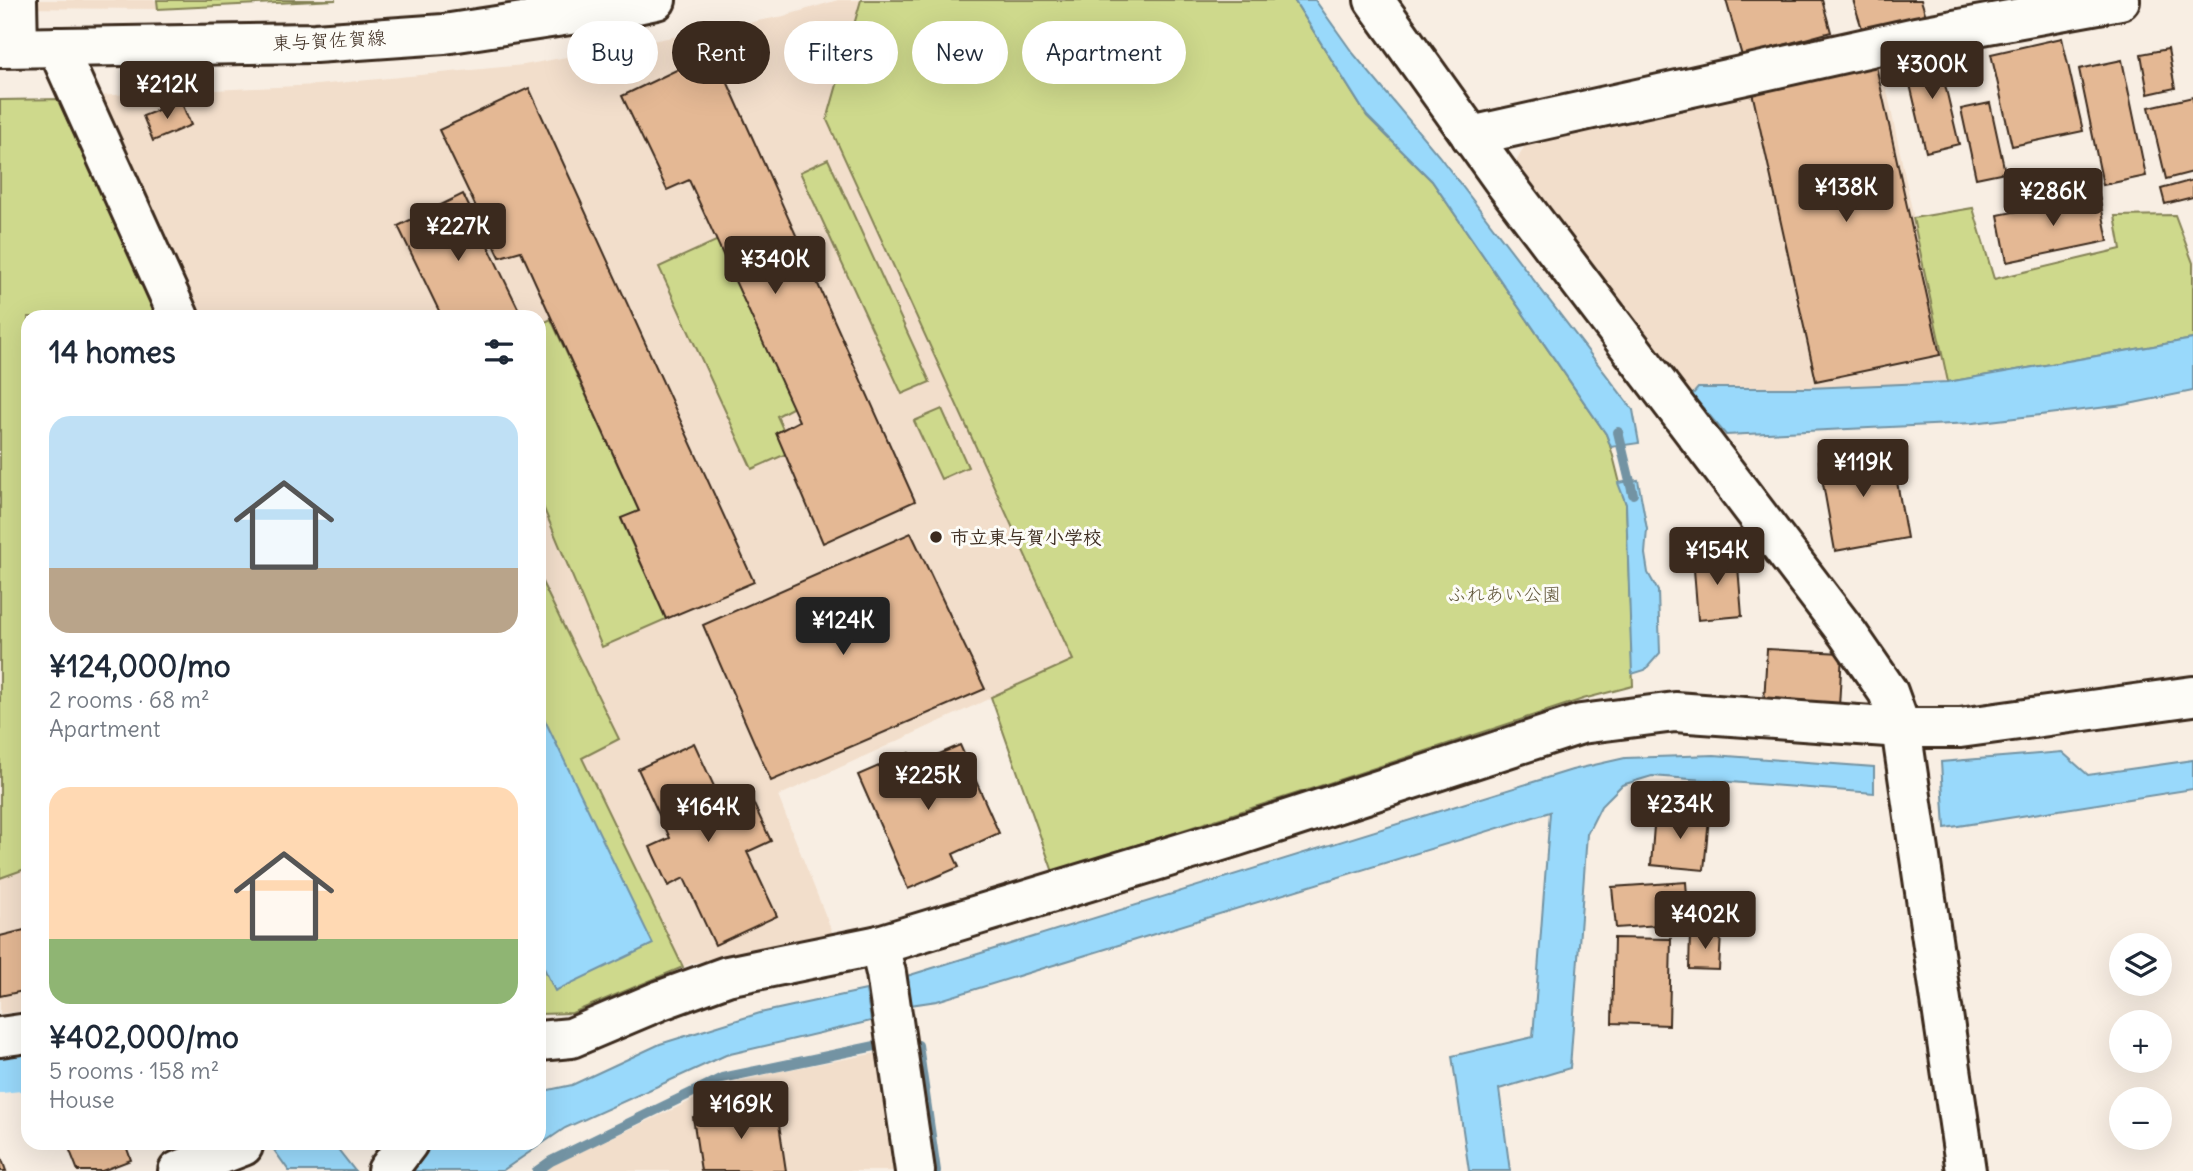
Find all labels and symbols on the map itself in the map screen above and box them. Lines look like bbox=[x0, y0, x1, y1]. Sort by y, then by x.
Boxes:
street label: 東与賀佐賀線 bbox=[271, 25, 387, 55]
pin: ¥300K bbox=[1883, 42, 1981, 101]
pin: ¥212K bbox=[118, 61, 216, 121]
pin: ¥138K bbox=[1797, 164, 1895, 224]
pin: ¥286K bbox=[2004, 168, 2102, 228]
pin: ¥227K bbox=[409, 204, 507, 263]
pin: ¥340K bbox=[726, 236, 824, 296]
pin: ¥119K bbox=[1814, 440, 1912, 499]
place label: 市立東与賀小学校 bbox=[950, 525, 1102, 549]
pin: ¥154K bbox=[1668, 528, 1766, 587]
marker: 市立東与賀小学校 bbox=[928, 529, 944, 545]
park label: ふれあい公園 bbox=[1447, 582, 1561, 606]
pin: ¥124K bbox=[794, 598, 892, 657]
pin: ¥225K bbox=[879, 752, 977, 812]
pin: ¥234K bbox=[1631, 782, 1729, 841]
pin: ¥164K bbox=[659, 784, 757, 844]
pin: ¥402K bbox=[1656, 892, 1754, 951]
pin: ¥169K bbox=[692, 1082, 790, 1141]

